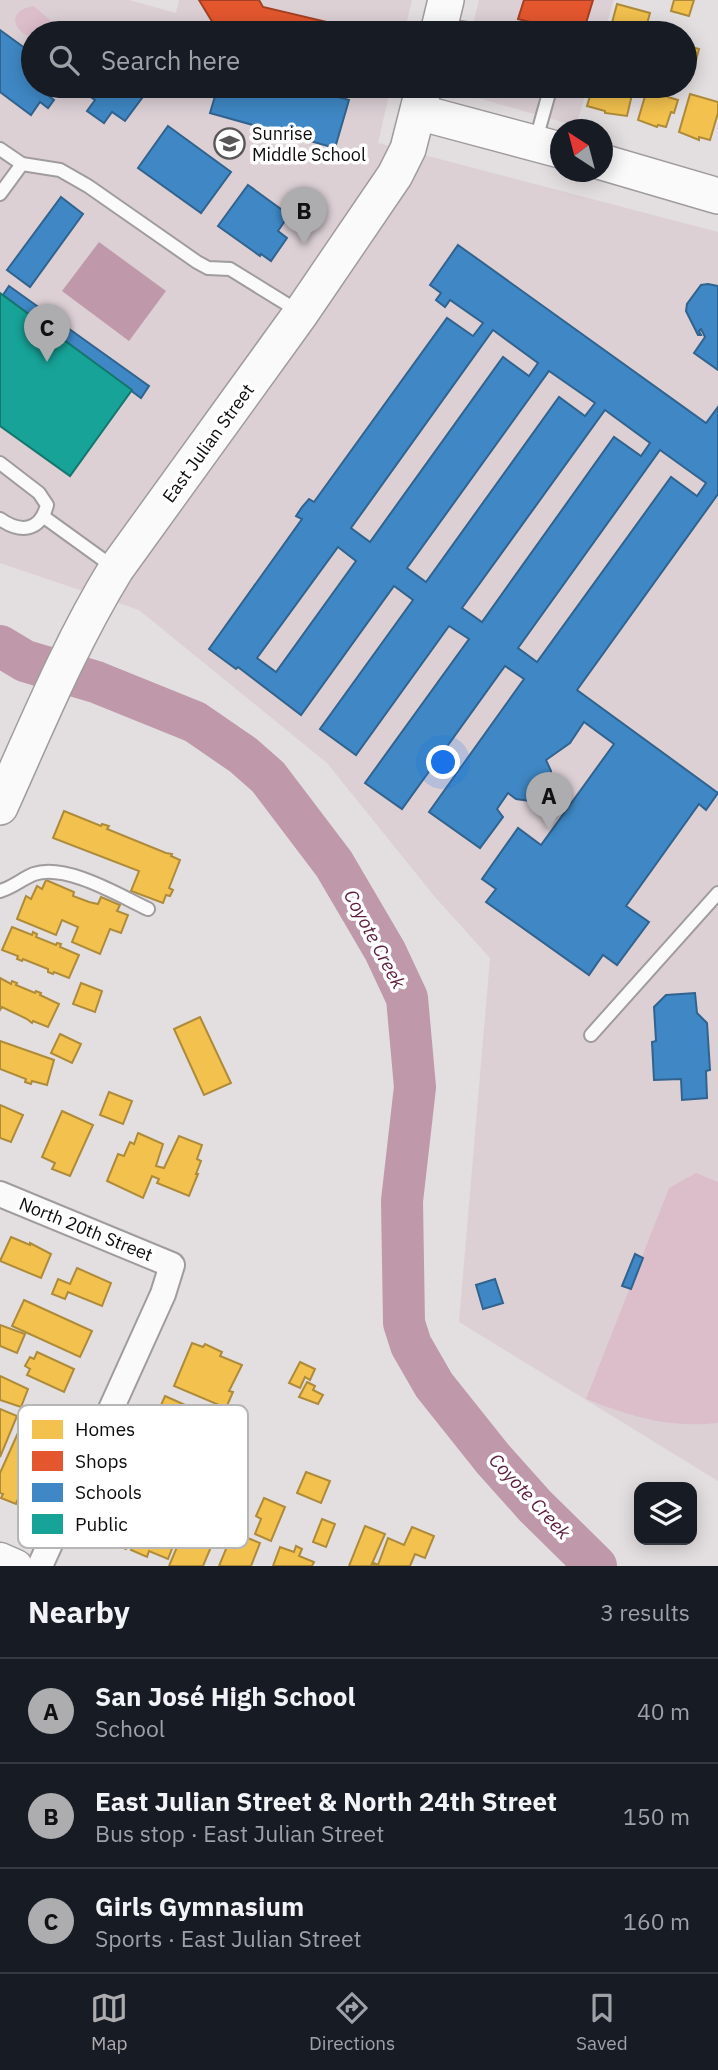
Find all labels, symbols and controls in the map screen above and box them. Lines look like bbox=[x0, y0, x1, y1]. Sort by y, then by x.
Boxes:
search box bbox=[21, 21, 697, 98]
icon: search bbox=[45, 41, 83, 79]
text: Search here bbox=[101, 43, 240, 77]
north arrow bbox=[550, 119, 613, 182]
place label: Sunrise Middle School bbox=[252, 122, 366, 166]
school or university icon: Sunrise Middle School bbox=[212, 126, 246, 160]
pin: B bbox=[281, 187, 327, 245]
pin: C bbox=[24, 304, 70, 362]
street label: East Julian Street bbox=[157, 379, 259, 507]
your location bbox=[426, 745, 460, 779]
pin: A bbox=[526, 772, 572, 830]
water label: Coyote Creek bbox=[339, 885, 412, 994]
street label: North 20th Street bbox=[16, 1192, 156, 1266]
legend bbox=[18, 1405, 248, 1548]
text: Homes bbox=[75, 1417, 135, 1441]
water label: Coyote Creek bbox=[484, 1448, 577, 1545]
text: Shops bbox=[75, 1449, 128, 1473]
text: Schools bbox=[75, 1480, 142, 1504]
map controls bbox=[634, 1482, 697, 1545]
button: layers bbox=[634, 1482, 697, 1545]
text: Public bbox=[75, 1512, 128, 1536]
text: Nearby bbox=[28, 1592, 130, 1631]
text: 3 results bbox=[600, 1597, 690, 1627]
text: San José High School bbox=[95, 1679, 355, 1713]
text: A bbox=[43, 1696, 59, 1726]
text: 40 m bbox=[637, 1696, 690, 1726]
text: School bbox=[95, 1713, 165, 1743]
text: East Julian Street & North 24th Street bbox=[95, 1784, 557, 1818]
text: B bbox=[43, 1801, 59, 1831]
text: 150 m bbox=[623, 1801, 690, 1831]
text: Bus stop · East Julian Street bbox=[95, 1818, 384, 1848]
text: Girls Gymnasium bbox=[95, 1889, 304, 1923]
text: C bbox=[44, 1906, 58, 1936]
text: 160 m bbox=[623, 1906, 690, 1936]
text: Sports · East Julian Street bbox=[95, 1923, 362, 1953]
tab: Map bbox=[90, 1989, 128, 2055]
tab: Directions bbox=[309, 1989, 395, 2055]
tab: Saved bbox=[576, 1989, 628, 2055]

